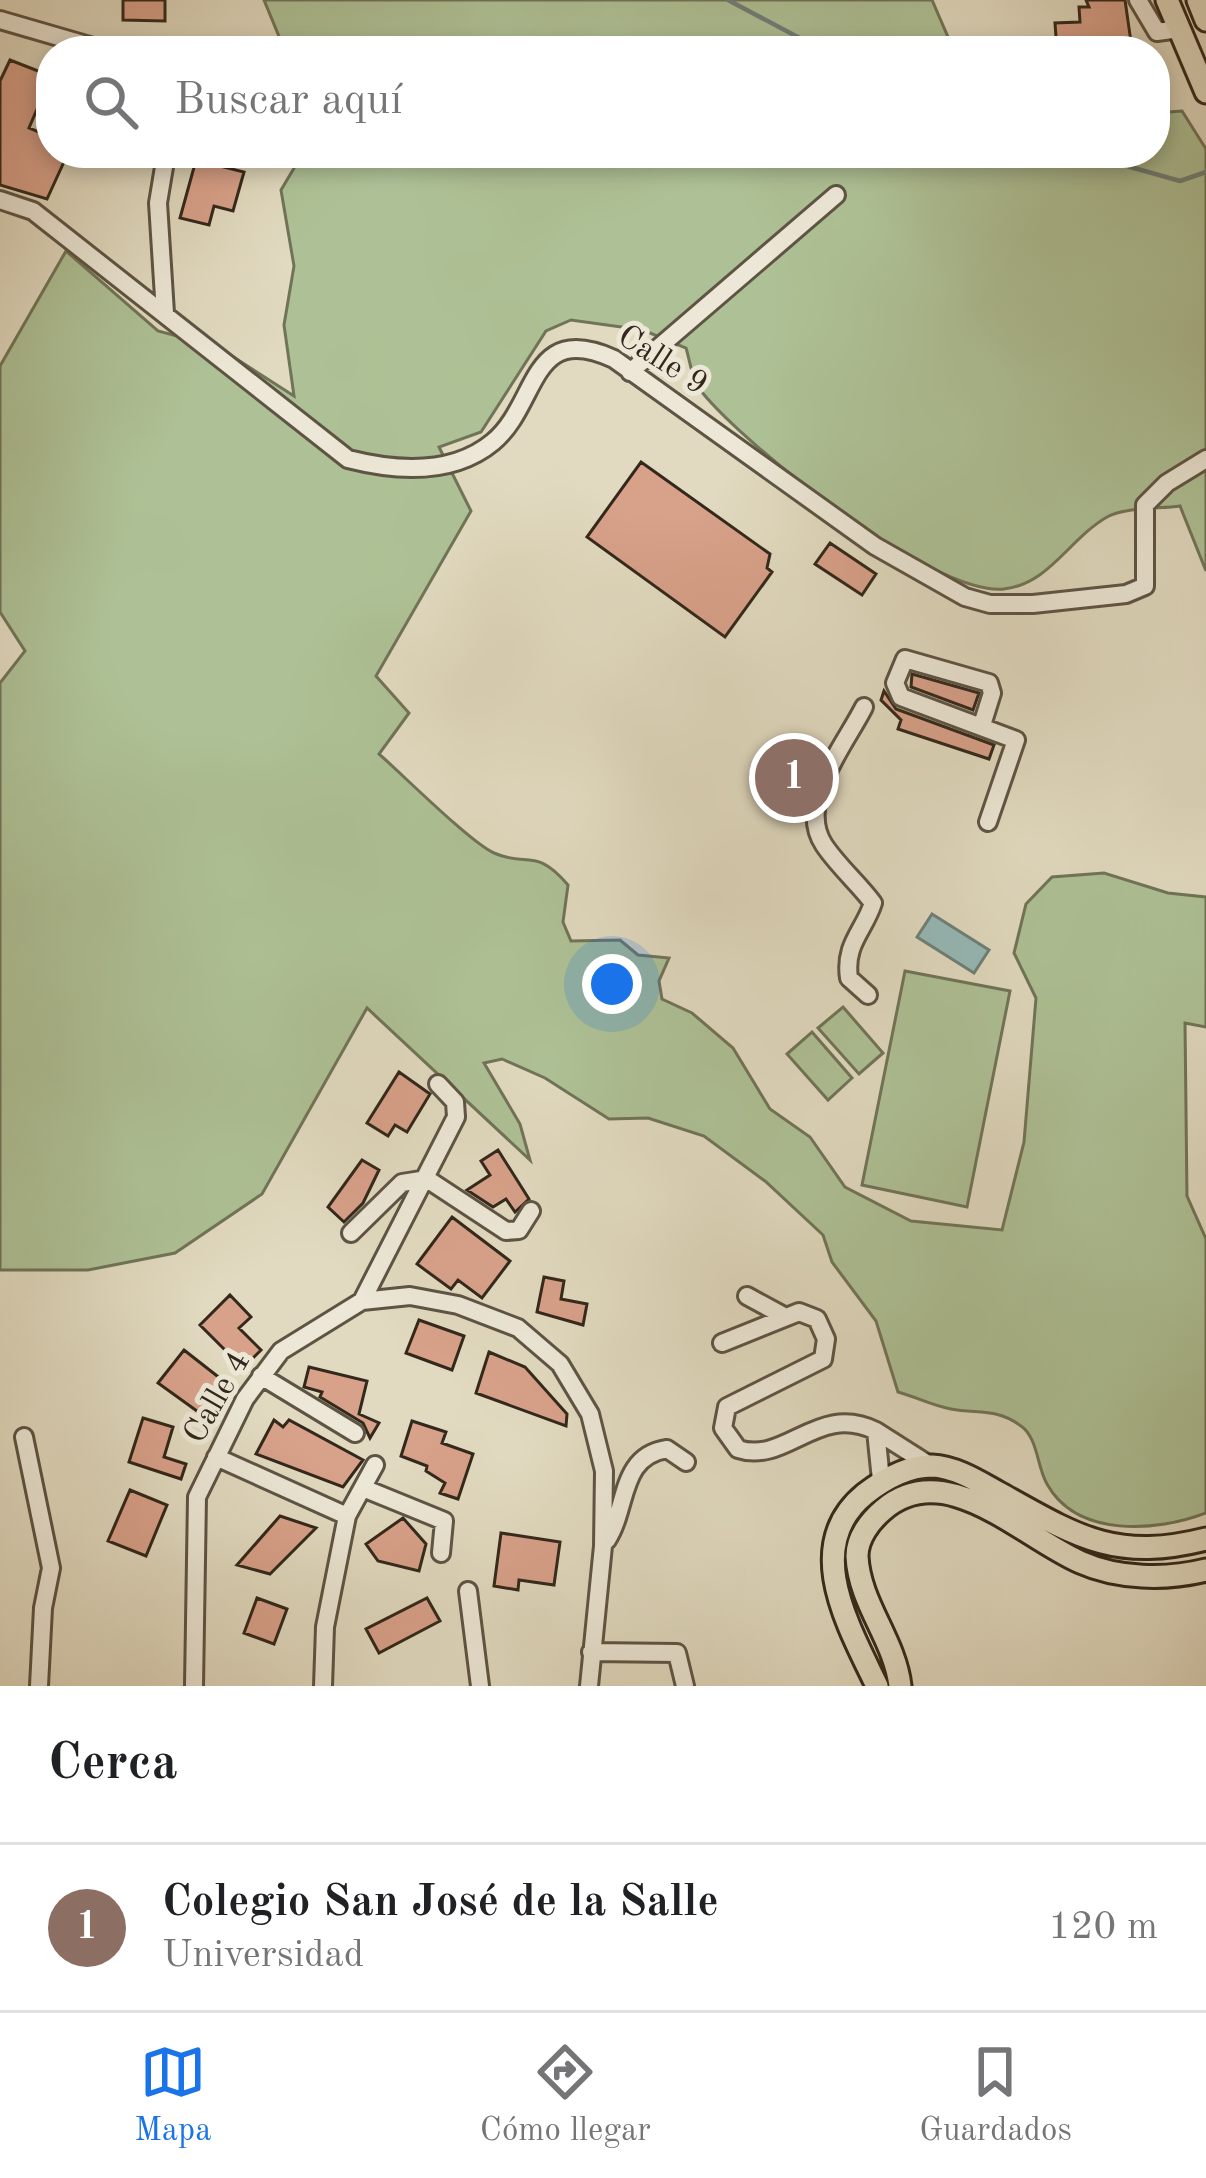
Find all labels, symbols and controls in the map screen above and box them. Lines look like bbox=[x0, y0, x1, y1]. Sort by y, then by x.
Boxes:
search box bbox=[36, 36, 1170, 168]
icon: search bbox=[78, 69, 144, 135]
text: Buscar aquí bbox=[174, 79, 403, 124]
street label: Calle 9 bbox=[611, 320, 713, 402]
pin: 1 bbox=[755, 733, 833, 823]
your location bbox=[582, 954, 642, 1014]
street label: Calle 4 bbox=[179, 1347, 257, 1449]
text: Cerca bbox=[48, 1739, 178, 1790]
text: Colegio San José de la Salle bbox=[162, 1881, 719, 1926]
text: 1 bbox=[76, 1908, 98, 1947]
text: 120 m bbox=[1048, 1908, 1158, 1947]
text: Universidad bbox=[162, 1936, 364, 1975]
tab: Mapa bbox=[134, 2039, 212, 2152]
tab: Cómo llegar bbox=[480, 2039, 651, 2152]
tab: Guardados bbox=[919, 2039, 1072, 2152]

